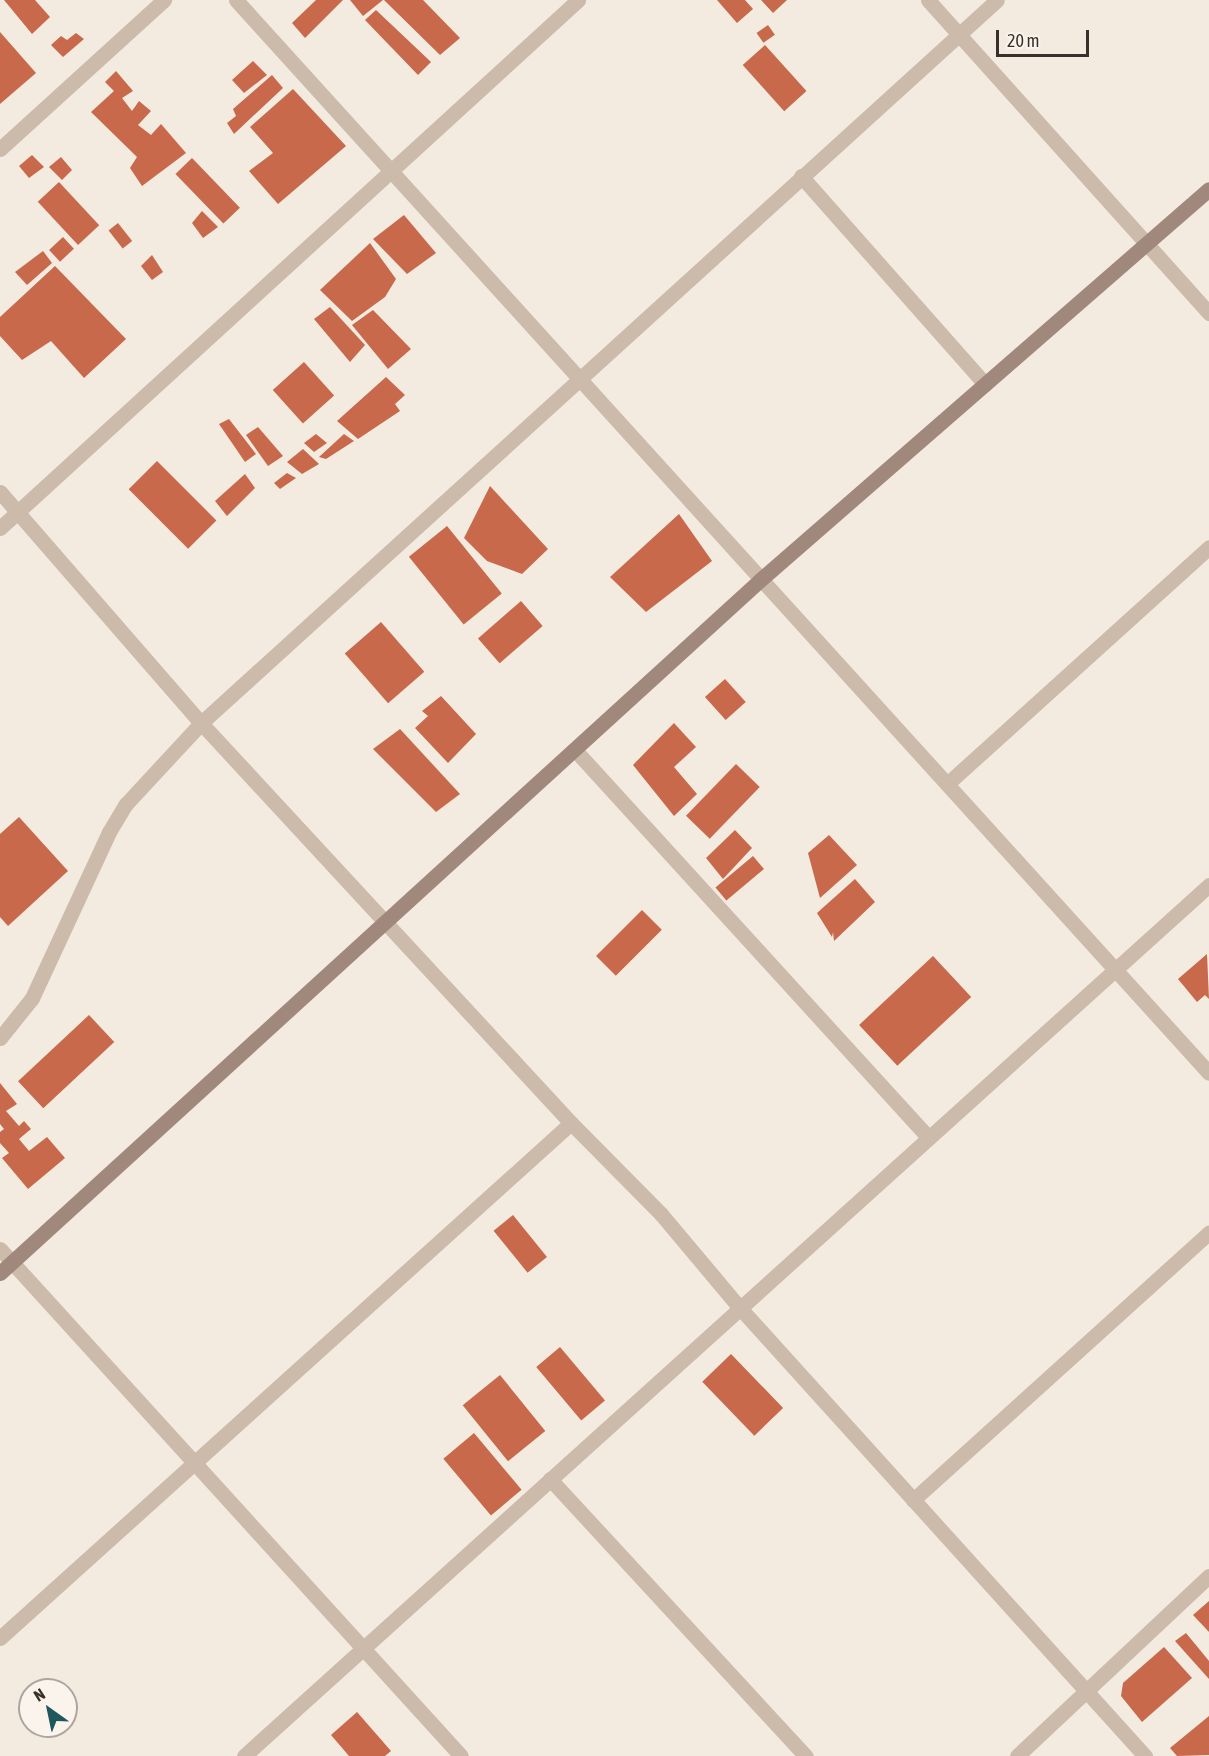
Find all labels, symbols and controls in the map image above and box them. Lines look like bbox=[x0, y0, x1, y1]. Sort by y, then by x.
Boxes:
scale bar bbox=[999, 18, 1092, 56]
text: 20 m bbox=[1007, 30, 1039, 51]
north arrow bbox=[18, 1678, 78, 1738]
text: N bbox=[30, 1684, 48, 1705]

